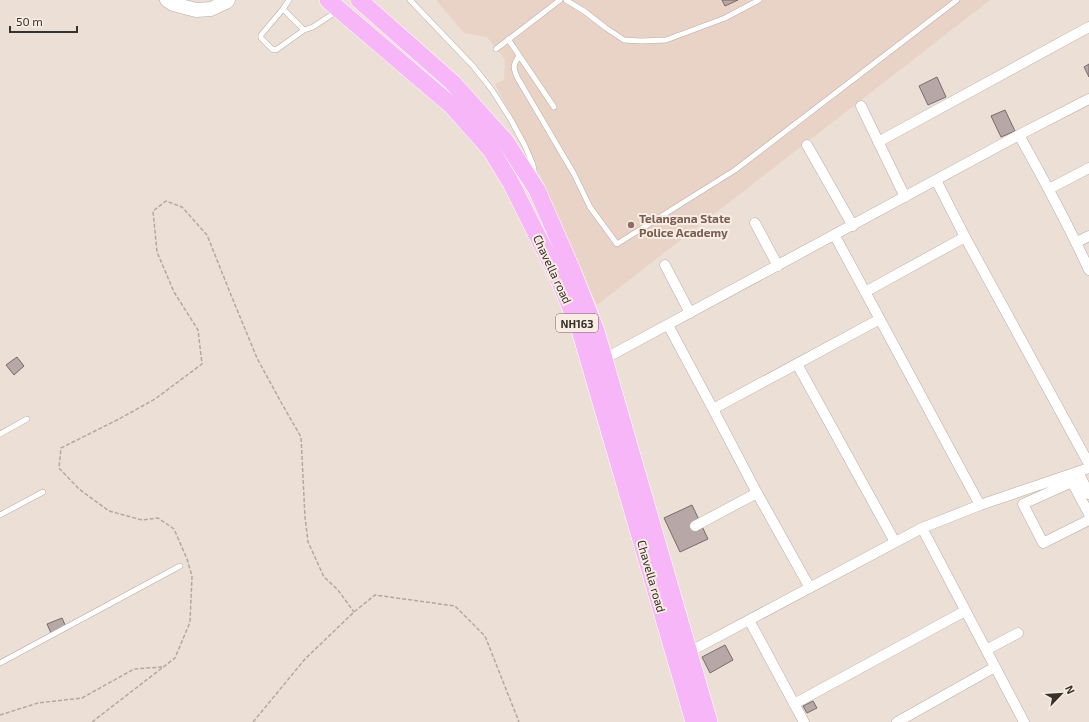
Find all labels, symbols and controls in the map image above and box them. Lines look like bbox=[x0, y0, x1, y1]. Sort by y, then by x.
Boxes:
scale bar bbox=[10, 8, 77, 34]
text: 50 m bbox=[16, 14, 43, 28]
place label: Telangana State Police Academy bbox=[639, 211, 731, 240]
marker: Telangana State Police Academy bbox=[626, 220, 636, 230]
street label: Chavella road bbox=[531, 232, 575, 306]
road number: NH163 bbox=[556, 314, 598, 332]
street label: Chavella road bbox=[635, 538, 669, 614]
north arrow bbox=[1041, 674, 1081, 714]
text: N bbox=[1063, 683, 1078, 696]

